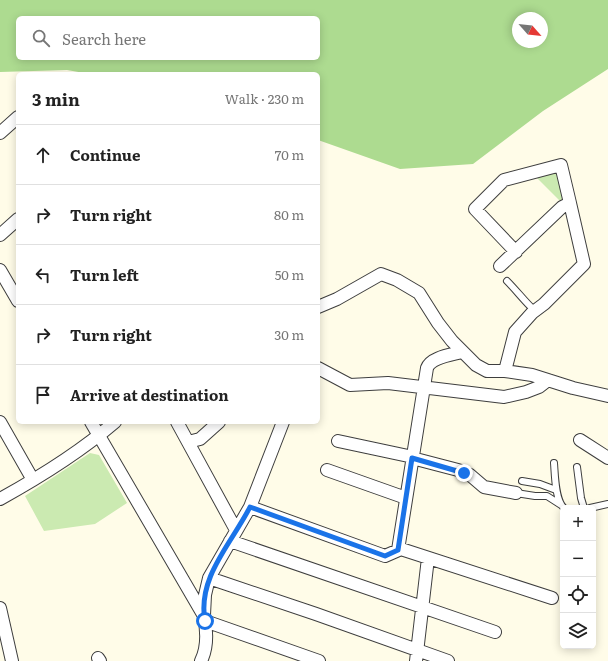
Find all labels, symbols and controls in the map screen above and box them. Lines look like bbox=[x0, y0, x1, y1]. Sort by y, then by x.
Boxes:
north arrow bbox=[512, 12, 548, 48]
search box bbox=[16, 16, 320, 60]
icon: search bbox=[30, 27, 52, 49]
text: Search here bbox=[62, 27, 146, 50]
text: 3 min bbox=[32, 86, 80, 111]
text: Walk · 230 m bbox=[225, 89, 304, 108]
text: Continue bbox=[70, 143, 140, 166]
icon: ahead bbox=[32, 144, 54, 166]
text: 70 m bbox=[275, 145, 304, 164]
text: Turn right bbox=[70, 203, 152, 226]
icon: right bbox=[32, 204, 54, 226]
text: 80 m bbox=[274, 205, 304, 224]
text: Turn left bbox=[70, 263, 139, 286]
icon: left bbox=[32, 264, 54, 286]
text: 50 m bbox=[275, 265, 304, 284]
text: Turn right bbox=[70, 323, 152, 346]
icon: right bbox=[32, 324, 54, 346]
text: 30 m bbox=[274, 325, 304, 344]
text: Arrive at destination bbox=[70, 383, 229, 406]
icon: arrive bbox=[32, 384, 54, 406]
route end bbox=[455, 464, 473, 482]
map controls bbox=[560, 505, 596, 649]
button: + bbox=[560, 505, 596, 541]
button: − bbox=[560, 541, 596, 577]
button: locate bbox=[560, 577, 596, 613]
route start bbox=[196, 612, 214, 630]
button: layers bbox=[560, 613, 596, 649]

